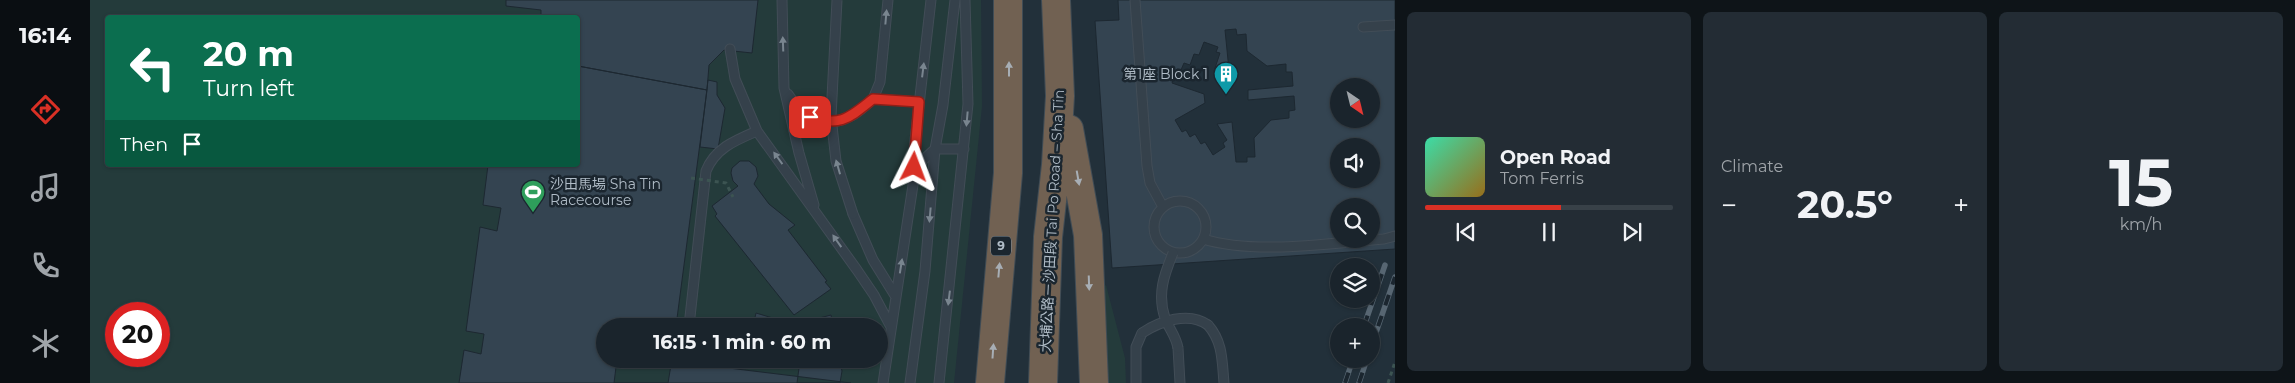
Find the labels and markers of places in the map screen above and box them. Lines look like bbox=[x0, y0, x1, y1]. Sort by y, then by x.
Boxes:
building icon: 第1座 Block 1 bbox=[1213, 61, 1239, 95]
place label: 第1座 Block 1 bbox=[1123, 65, 1208, 83]
pin bbox=[789, 96, 831, 138]
place label: 沙田馬場 Sha Tin Racecourse bbox=[550, 175, 661, 209]
sports icon: 沙田馬場 Sha Tin Racecourse bbox=[520, 179, 546, 213]

